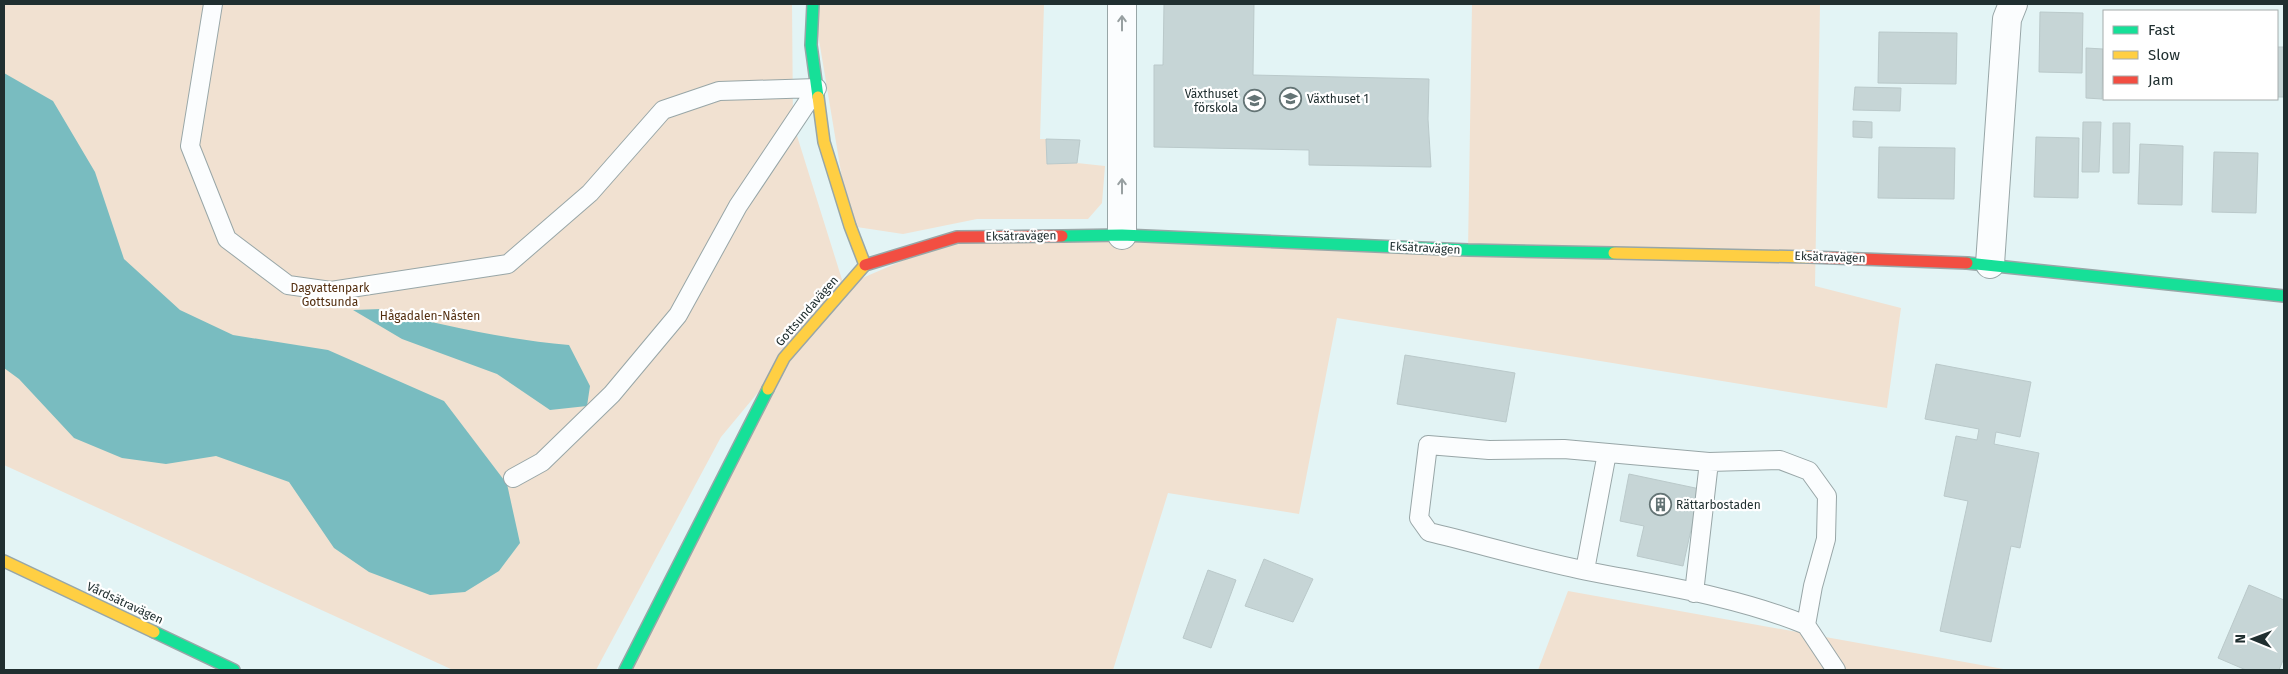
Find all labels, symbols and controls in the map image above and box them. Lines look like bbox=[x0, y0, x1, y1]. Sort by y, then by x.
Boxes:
legend bbox=[2103, 10, 2278, 100]
one-way arrow bbox=[1117, 16, 1127, 32]
text: Fast bbox=[2148, 21, 2175, 39]
text: Slow bbox=[2148, 46, 2180, 64]
text: Jam bbox=[2148, 71, 2174, 89]
place label: Växthuset förskola bbox=[1185, 87, 1239, 115]
school or university icon: Växthuset 1 bbox=[1279, 87, 1303, 111]
school or university icon: Växthuset förskola bbox=[1242, 89, 1266, 113]
place label: Växthuset 1 bbox=[1307, 92, 1369, 106]
one-way arrow bbox=[1117, 178, 1127, 194]
street label: Eksätravägen bbox=[985, 228, 1057, 244]
street label: Eksätravägen bbox=[1389, 239, 1461, 257]
street label: Eksätravägen bbox=[1794, 249, 1866, 265]
street label: Gottsundavägen bbox=[773, 273, 841, 349]
park label: Dagvattenpark Gottsunda bbox=[291, 281, 370, 309]
park label: Hågadalen-Nåsten bbox=[380, 309, 480, 323]
building icon: Rättarbostaden bbox=[1648, 493, 1672, 517]
place label: Rättarbostaden bbox=[1676, 498, 1761, 512]
street label: Vårdsätravägen bbox=[85, 579, 165, 627]
north arrow bbox=[2228, 614, 2278, 664]
text: N bbox=[2232, 634, 2249, 644]

